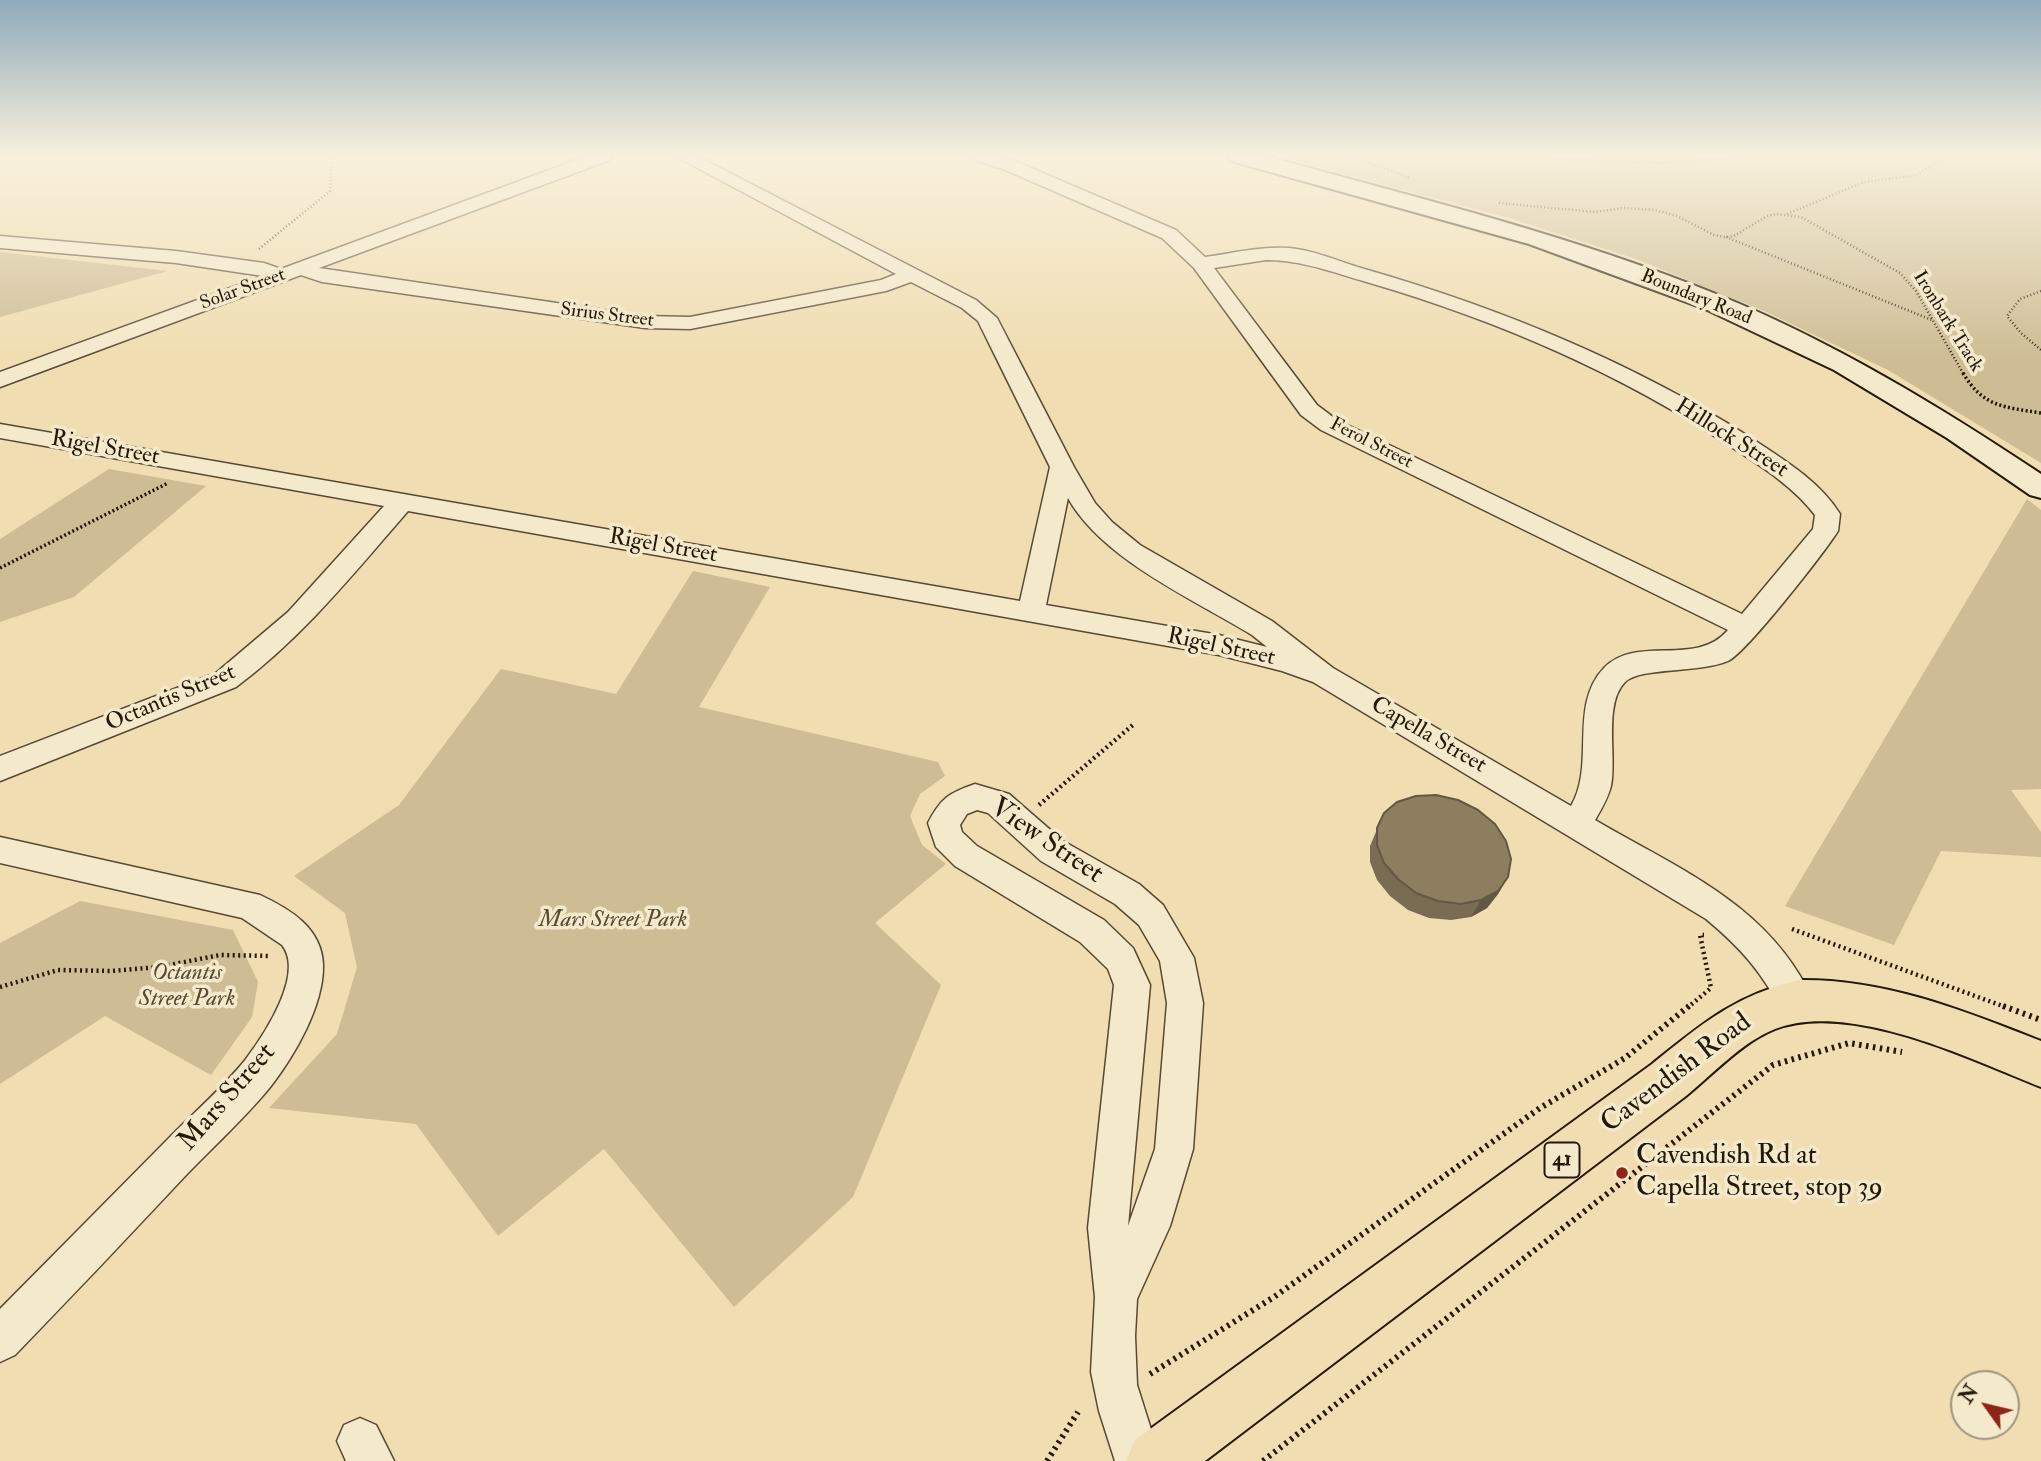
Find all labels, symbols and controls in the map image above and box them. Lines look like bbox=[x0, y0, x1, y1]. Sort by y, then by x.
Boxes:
street label: Solar Street bbox=[197, 264, 289, 316]
street label: Boundary Road bbox=[1637, 265, 1755, 331]
street label: Ironbark Track bbox=[1907, 267, 1987, 377]
street label: Sirius Street bbox=[559, 299, 655, 333]
street label: Hillock Street bbox=[1669, 393, 1793, 485]
street label: Ferol Street bbox=[1326, 413, 1416, 475]
street label: Rigel Street bbox=[49, 426, 161, 472]
street label: Rigel Street bbox=[607, 524, 719, 570]
street label: Rigel Street bbox=[1164, 623, 1278, 673]
street label: Octantis Street bbox=[102, 659, 240, 739]
street label: Capella Street bbox=[1365, 692, 1491, 780]
street label: View Street bbox=[983, 792, 1109, 892]
park label: Mars Street Park bbox=[539, 907, 687, 935]
park label: Octantis Street Park bbox=[139, 960, 235, 1014]
street label: Cavendish Road bbox=[1595, 1007, 1759, 1141]
street label: Mars Street bbox=[172, 1037, 284, 1159]
place label: Cavendish Rd at Capella Street, stop 39 bbox=[1636, 1140, 1883, 1206]
road number: 41 bbox=[1544, 1142, 1580, 1178]
marker: Cavendish Rd at Capella Street, stop 39 bbox=[1614, 1165, 1630, 1181]
north arrow bbox=[1950, 1370, 2020, 1440]
text: N bbox=[1955, 1381, 1984, 1408]

